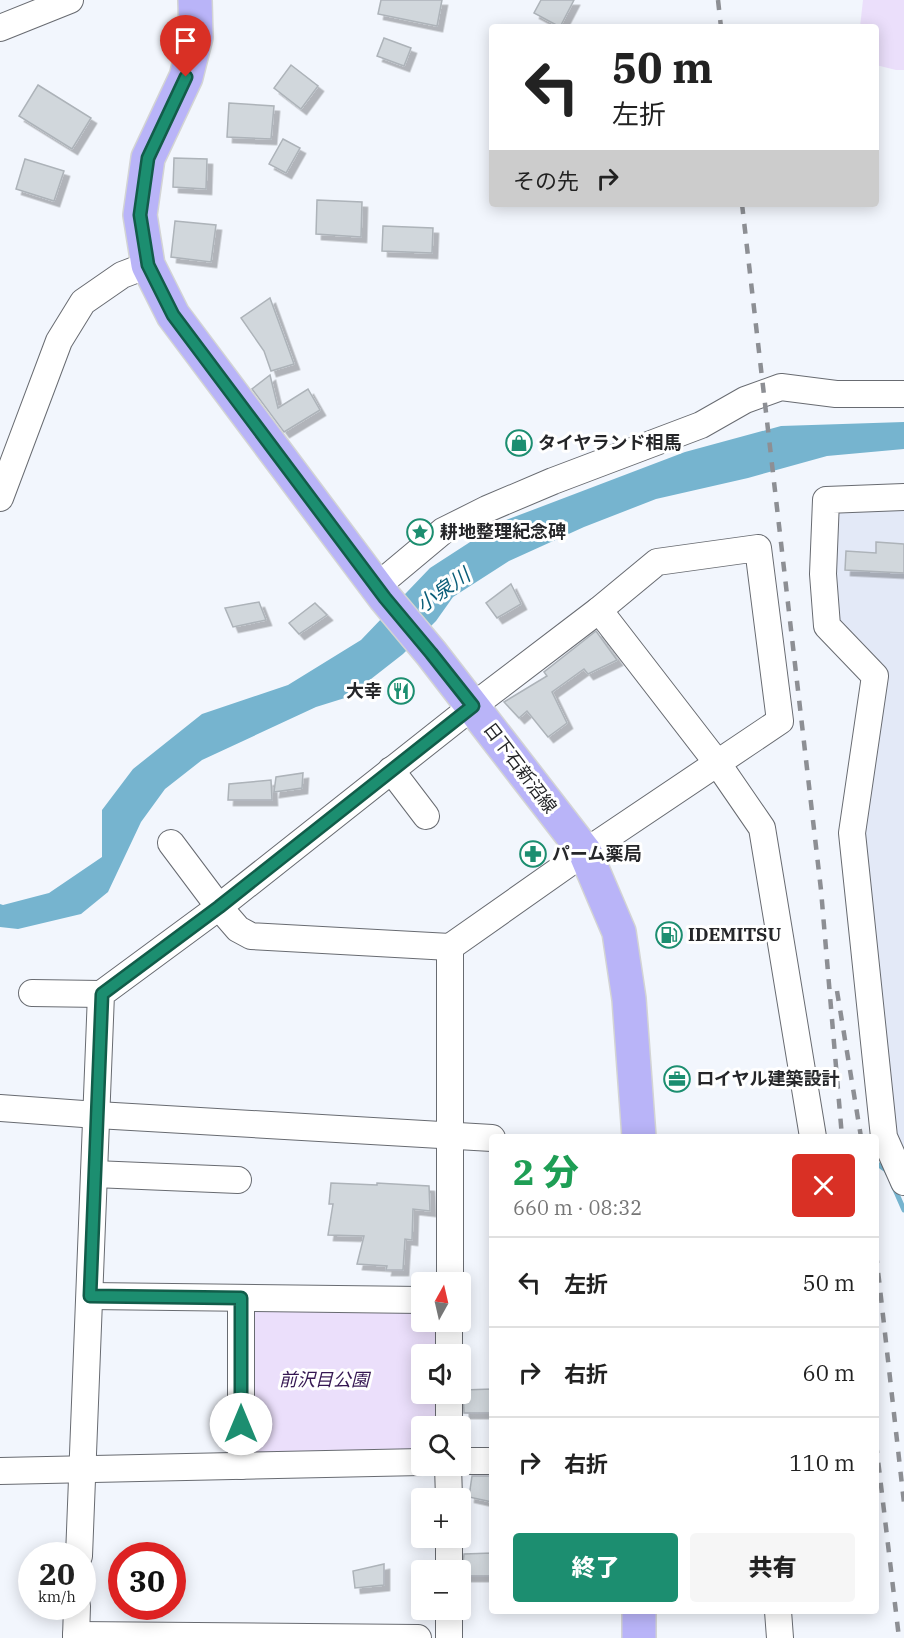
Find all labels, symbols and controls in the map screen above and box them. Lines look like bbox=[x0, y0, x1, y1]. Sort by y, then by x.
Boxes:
pin bbox=[160, 15, 211, 77]
icon: arrive bbox=[169, 24, 202, 57]
text: 50 m bbox=[612, 40, 713, 95]
icon: left bbox=[513, 48, 591, 126]
text: 左折 bbox=[612, 96, 666, 131]
icon: right bbox=[591, 162, 624, 195]
text: その先 bbox=[513, 166, 579, 195]
shop icon: タイヤランド相馬 bbox=[504, 428, 534, 458]
place label: タイヤランド相馬 bbox=[538, 431, 681, 454]
place icon: 耕地整理紀念碑 bbox=[405, 517, 435, 547]
place label: 耕地整理紀念碑 bbox=[440, 520, 566, 543]
water label: 小泉川 bbox=[410, 560, 477, 618]
restaurant icon: 大幸 bbox=[386, 676, 416, 706]
place label: 大幸 bbox=[346, 679, 382, 702]
street label: 日下石新沼線 bbox=[479, 718, 562, 818]
pharmacy icon: パーム薬局 bbox=[518, 839, 548, 869]
place label: パーム薬局 bbox=[552, 842, 641, 865]
fuel station icon: IDEMITSU bbox=[654, 920, 684, 950]
place label: IDEMITSU bbox=[688, 923, 781, 946]
office icon: ロイヤル建築設計 bbox=[662, 1064, 692, 1094]
place label: ロイヤル建築設計 bbox=[696, 1067, 839, 1090]
text: 2 分 bbox=[513, 1148, 579, 1195]
button: close bbox=[792, 1154, 855, 1217]
text: 660 m · 08:32 bbox=[513, 1194, 642, 1221]
icon: left bbox=[513, 1266, 546, 1299]
text: 50 m bbox=[803, 1268, 855, 1297]
text: 左折 bbox=[564, 1269, 608, 1298]
north arrow bbox=[411, 1272, 471, 1332]
map controls bbox=[411, 1272, 471, 1620]
button: sound bbox=[411, 1344, 471, 1404]
icon: right bbox=[513, 1356, 546, 1389]
text: 60 m bbox=[803, 1358, 855, 1387]
text: 右折 bbox=[564, 1359, 608, 1388]
park label: 前沢目公園 bbox=[279, 1368, 372, 1391]
position arrow bbox=[209, 1392, 273, 1456]
button: search bbox=[411, 1416, 471, 1476]
icon: right bbox=[513, 1446, 546, 1479]
text: 110 m bbox=[789, 1448, 855, 1477]
text: 右折 bbox=[564, 1449, 608, 1478]
button: + bbox=[411, 1488, 471, 1548]
button: 終了 bbox=[513, 1533, 678, 1602]
button: 共有 bbox=[690, 1533, 855, 1602]
speed limit sign: 30 bbox=[108, 1542, 186, 1620]
text: 20 bbox=[39, 1554, 75, 1593]
button: − bbox=[411, 1560, 471, 1620]
text: km/h bbox=[38, 1587, 76, 1606]

